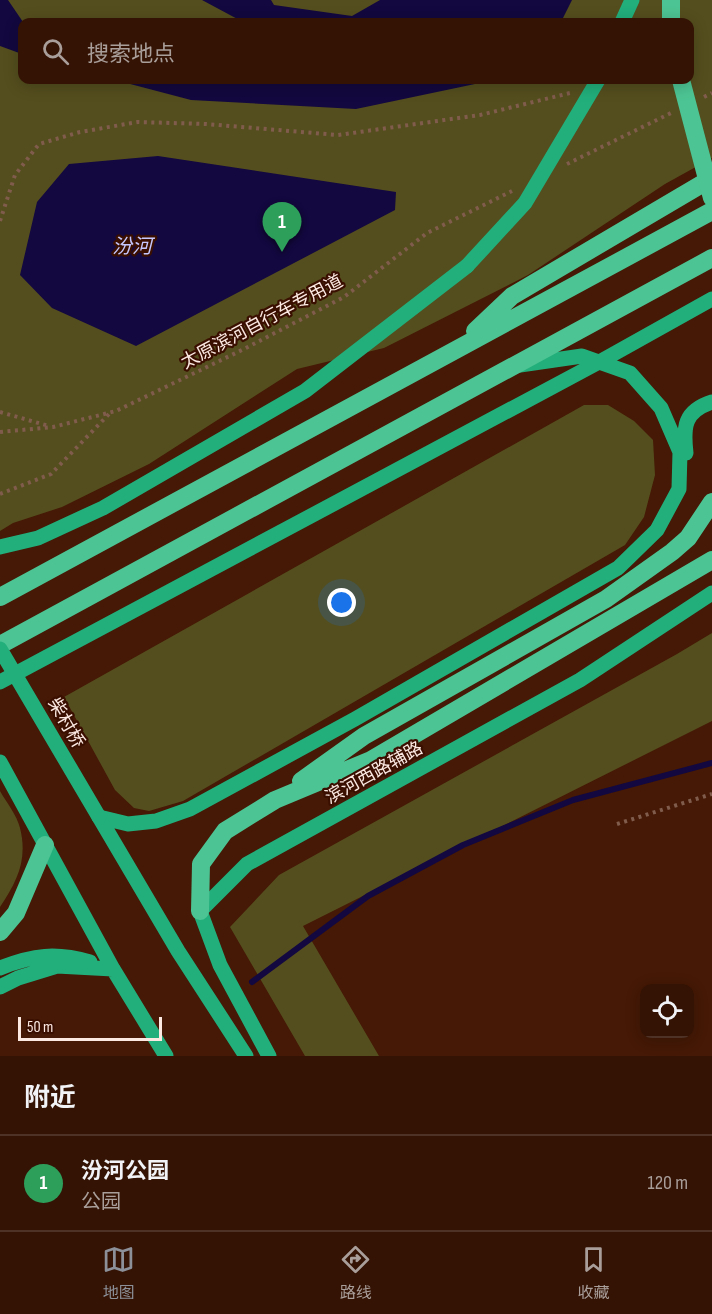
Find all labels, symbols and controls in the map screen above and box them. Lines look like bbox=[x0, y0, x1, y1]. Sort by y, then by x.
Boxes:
search box bbox=[18, 18, 694, 84]
icon: search bbox=[39, 35, 72, 68]
text: 搜索地点 bbox=[87, 41, 175, 68]
pin: 1 bbox=[262, 202, 302, 252]
water label: 汾河 bbox=[112, 235, 156, 259]
street label: 太原滨河自行车专用道 bbox=[178, 270, 346, 374]
your location bbox=[327, 588, 356, 617]
street label: 柴村桥 bbox=[43, 694, 89, 752]
street label: 滨河西路辅路 bbox=[322, 738, 426, 808]
map controls bbox=[640, 984, 694, 1038]
button: locate bbox=[640, 984, 694, 1038]
scale bar bbox=[18, 1014, 162, 1042]
text: 50 m bbox=[27, 1018, 53, 1037]
text: 附近 bbox=[24, 1083, 76, 1114]
text: 汾河公园 bbox=[81, 1158, 169, 1185]
text: 1 bbox=[40, 1171, 47, 1195]
text: 120 m bbox=[648, 1171, 688, 1195]
text: 公园 bbox=[81, 1190, 121, 1214]
tab: 地图 bbox=[102, 1243, 135, 1303]
tab: 路线 bbox=[339, 1243, 372, 1303]
tab: 收藏 bbox=[577, 1243, 610, 1303]

